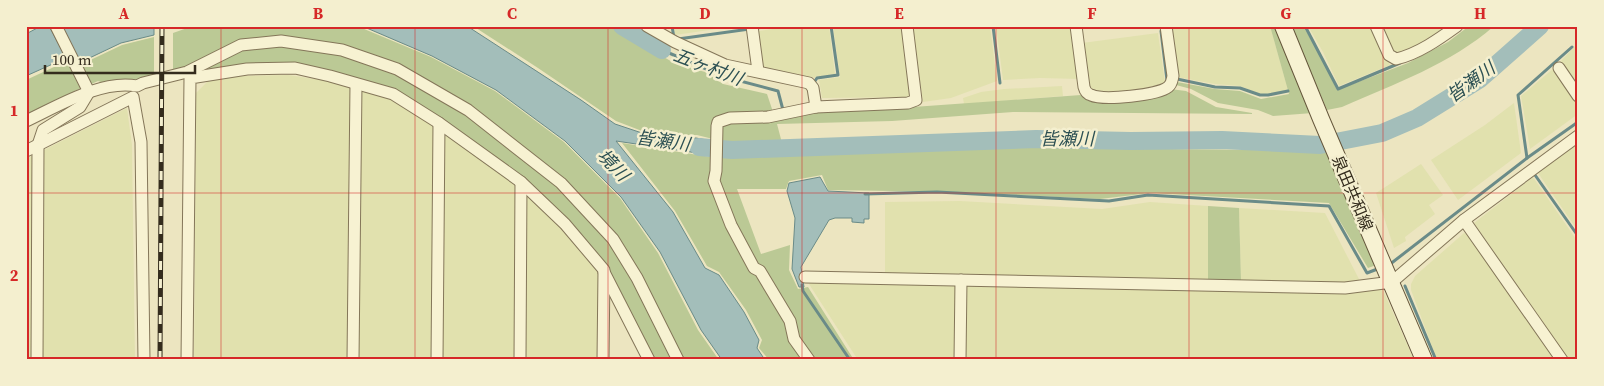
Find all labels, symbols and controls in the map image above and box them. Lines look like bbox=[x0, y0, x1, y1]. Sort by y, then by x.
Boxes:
text: A bbox=[119, 2, 130, 24]
text: B bbox=[313, 2, 324, 24]
text: C bbox=[507, 2, 517, 24]
text: D bbox=[699, 2, 711, 24]
text: E bbox=[894, 2, 904, 24]
text: F bbox=[1087, 2, 1097, 24]
text: G bbox=[1281, 2, 1292, 24]
text: H bbox=[1474, 2, 1486, 24]
scale bar bbox=[45, 42, 195, 74]
water label: 五ヶ村川 bbox=[670, 42, 748, 92]
text: 100 m bbox=[52, 49, 92, 70]
water label: 皆瀬川 bbox=[1442, 54, 1502, 108]
text: 1 bbox=[10, 99, 18, 121]
water label: 皆瀬川 bbox=[635, 124, 694, 157]
water label: 皆瀬川 bbox=[1040, 126, 1096, 151]
water label: 境川 bbox=[592, 143, 636, 188]
street label: 泉田共和線 bbox=[1327, 152, 1379, 234]
text: 2 bbox=[10, 264, 19, 286]

